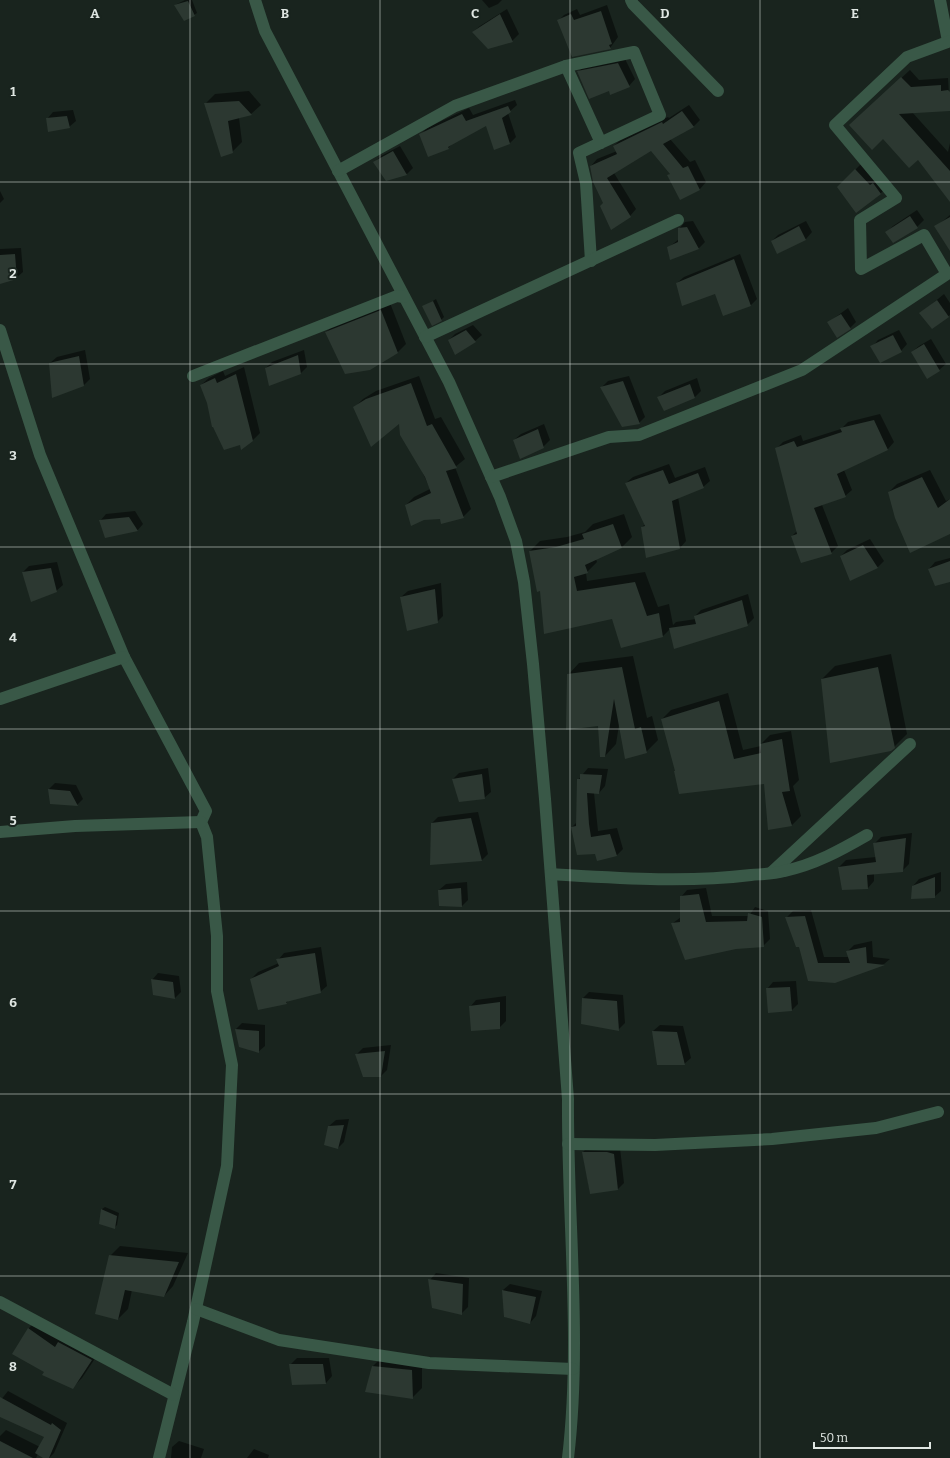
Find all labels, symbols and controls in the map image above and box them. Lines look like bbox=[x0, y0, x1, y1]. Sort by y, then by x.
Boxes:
text: A bbox=[90, 6, 100, 21]
text: B bbox=[281, 6, 289, 21]
text: C bbox=[471, 6, 479, 21]
text: D bbox=[660, 6, 670, 21]
text: E bbox=[851, 6, 859, 21]
text: 1 bbox=[10, 84, 16, 99]
text: 2 bbox=[9, 266, 17, 281]
text: 3 bbox=[9, 448, 17, 463]
text: 4 bbox=[9, 630, 17, 645]
text: 5 bbox=[9, 813, 17, 828]
text: 6 bbox=[9, 995, 17, 1010]
text: 7 bbox=[10, 1177, 17, 1192]
text: 8 bbox=[9, 1359, 17, 1374]
scale bar bbox=[814, 1424, 930, 1450]
text: 50 m bbox=[820, 1431, 849, 1445]

